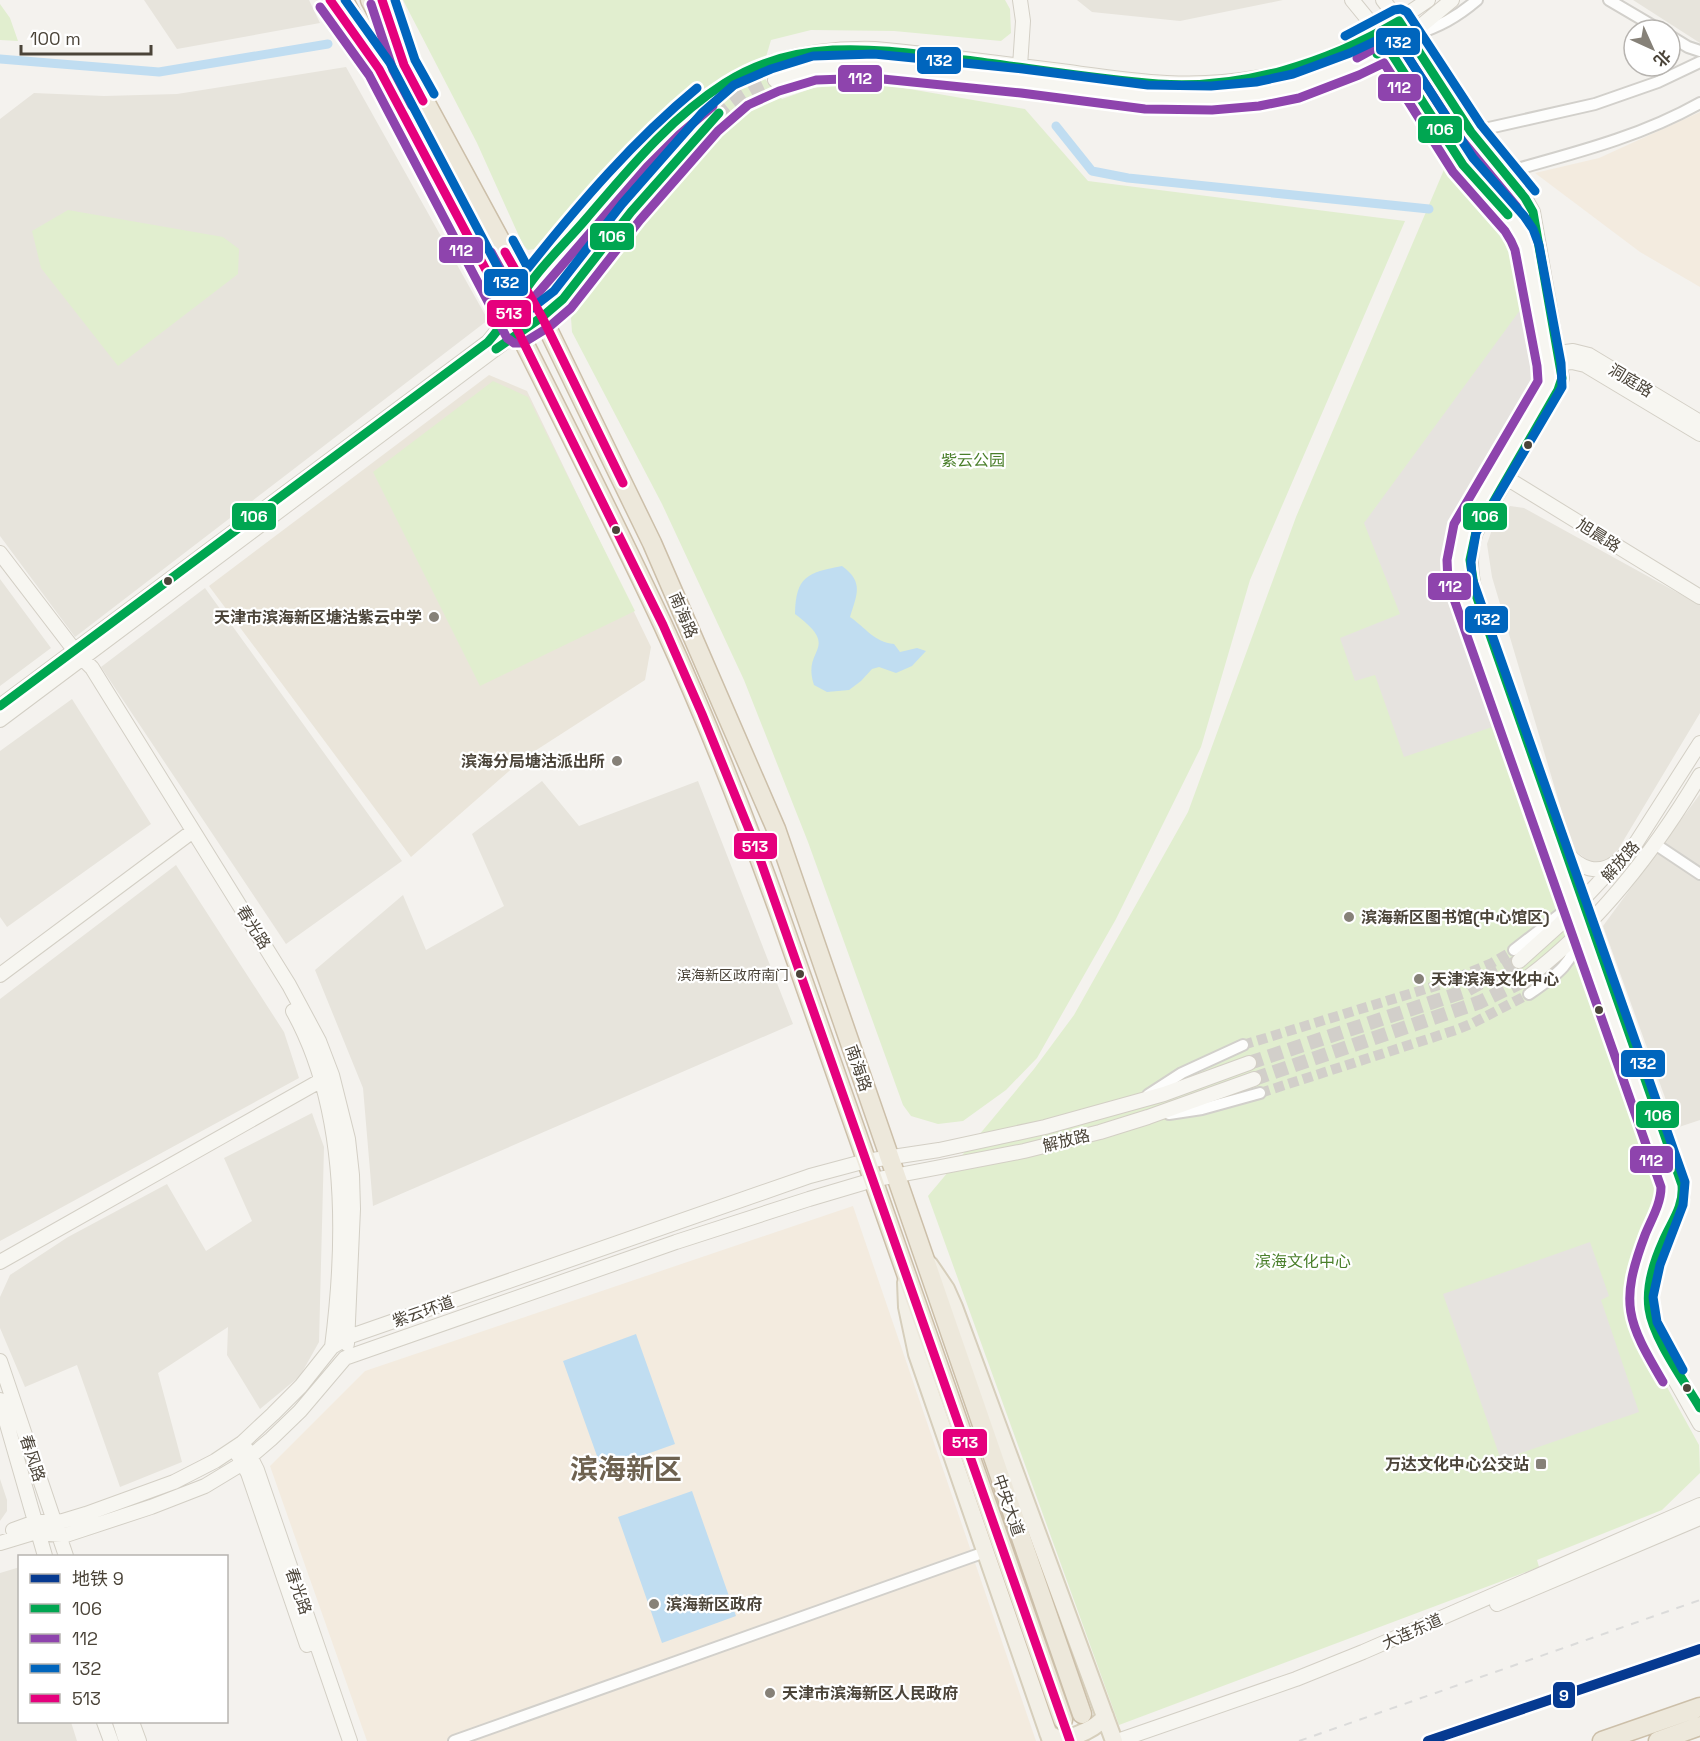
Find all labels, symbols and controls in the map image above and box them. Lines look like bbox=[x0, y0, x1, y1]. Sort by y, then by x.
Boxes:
scale bar bbox=[21, 18, 152, 56]
north arrow bbox=[1622, 18, 1682, 78]
text: 100 m bbox=[30, 27, 81, 50]
line badge: 132 bbox=[1375, 27, 1421, 56]
text: 132 bbox=[1385, 32, 1411, 53]
text: 北 bbox=[1649, 45, 1675, 71]
line badge: 132 bbox=[916, 46, 962, 75]
text: 132 bbox=[926, 50, 952, 71]
line badge: 112 bbox=[837, 64, 883, 93]
text: 112 bbox=[848, 68, 872, 89]
line badge: 112 bbox=[1377, 73, 1422, 102]
text: 112 bbox=[1387, 77, 1411, 98]
line badge: 106 bbox=[1417, 115, 1463, 144]
text: 106 bbox=[1426, 119, 1454, 140]
line badge: 106 bbox=[589, 222, 635, 251]
text: 106 bbox=[598, 226, 626, 247]
line badge: 112 bbox=[438, 236, 484, 264]
text: 112 bbox=[449, 240, 473, 261]
line badge: 132 bbox=[483, 268, 529, 297]
text: 132 bbox=[493, 272, 519, 293]
line badge: 513 bbox=[486, 299, 532, 328]
text: 513 bbox=[496, 303, 522, 324]
street label: 洞庭路 bbox=[1605, 359, 1657, 402]
unlabelled marker bbox=[1522, 439, 1534, 451]
park label: 紫云公园 bbox=[941, 450, 1005, 471]
line badge: 106 bbox=[231, 502, 277, 531]
line badge: 106 bbox=[1462, 502, 1508, 531]
text: 106 bbox=[240, 506, 268, 527]
text: 106 bbox=[1471, 506, 1499, 527]
street label: 旭晨路 bbox=[1573, 514, 1625, 557]
unlabelled marker bbox=[610, 524, 622, 536]
line badge: 112 bbox=[1427, 572, 1472, 601]
unlabelled marker bbox=[162, 575, 174, 587]
text: 112 bbox=[1438, 576, 1462, 597]
street label: 南海路 bbox=[664, 589, 703, 641]
line badge: 132 bbox=[1464, 605, 1509, 634]
place label: 天津市滨海新区塘沽紫云中学 bbox=[214, 607, 422, 628]
text: 132 bbox=[1474, 609, 1500, 630]
marker: 天津市滨海新区塘沽紫云中学 bbox=[427, 610, 441, 624]
place label: 滨海分局塘沽派出所 bbox=[461, 751, 605, 772]
marker: 滨海分局塘沽派出所 bbox=[610, 754, 624, 768]
line badge: 513 bbox=[733, 832, 778, 860]
text: 513 bbox=[742, 836, 768, 857]
street label: 解放路 bbox=[1597, 836, 1644, 886]
street label: 春光路 bbox=[232, 901, 275, 953]
place label: 滨海新区图书馆(中心馆区) bbox=[1361, 907, 1550, 928]
marker: 滨海新区图书馆(中心馆区) bbox=[1342, 910, 1356, 924]
place label: 滨海新区政府南门 bbox=[677, 966, 789, 984]
marker: 滨海新区政府南门 bbox=[794, 968, 806, 980]
place label: 天津滨海文化中心 bbox=[1431, 969, 1559, 990]
marker: 天津滨海文化中心 bbox=[1412, 972, 1426, 986]
unlabelled marker bbox=[1593, 1004, 1605, 1016]
street label: 南海路 bbox=[841, 1042, 876, 1094]
line badge: 132 bbox=[1620, 1049, 1666, 1078]
text: 132 bbox=[1630, 1053, 1656, 1074]
line badge: 106 bbox=[1635, 1100, 1680, 1129]
text: 106 bbox=[1644, 1105, 1672, 1126]
street label: 解放路 bbox=[1040, 1124, 1092, 1156]
line badge: 112 bbox=[1629, 1145, 1674, 1174]
text: 112 bbox=[1639, 1150, 1663, 1171]
park label: 滨海文化中心 bbox=[1255, 1251, 1351, 1272]
street label: 紫云环道 bbox=[389, 1291, 457, 1332]
unlabelled marker bbox=[1681, 1382, 1693, 1394]
line badge: 513 bbox=[942, 1428, 988, 1457]
street label: 春风路 bbox=[15, 1432, 50, 1484]
text: 513 bbox=[952, 1432, 978, 1453]
district label: 滨海新区 bbox=[570, 1451, 682, 1487]
place label: 万达文化中心公交站 bbox=[1385, 1454, 1529, 1475]
marker: 万达文化中心公交站 bbox=[1534, 1457, 1548, 1471]
street label: 中央大道 bbox=[988, 1471, 1029, 1539]
legend bbox=[18, 1555, 228, 1723]
street label: 春光路 bbox=[281, 1565, 316, 1617]
text: 地铁 9 bbox=[72, 1567, 124, 1590]
place label: 滨海新区政府 bbox=[666, 1594, 762, 1615]
text: 106 bbox=[72, 1597, 102, 1620]
marker: 滨海新区政府 bbox=[647, 1597, 661, 1611]
street label: 大连东道 bbox=[1379, 1609, 1446, 1654]
text: 112 bbox=[72, 1627, 98, 1650]
text: 132 bbox=[72, 1657, 101, 1680]
line badge: 9 bbox=[1552, 1681, 1576, 1709]
place label: 天津市滨海新区人民政府 bbox=[782, 1683, 958, 1704]
text: 9 bbox=[1559, 1685, 1569, 1706]
marker: 天津市滨海新区人民政府 bbox=[763, 1686, 777, 1700]
text: 513 bbox=[72, 1687, 101, 1710]

